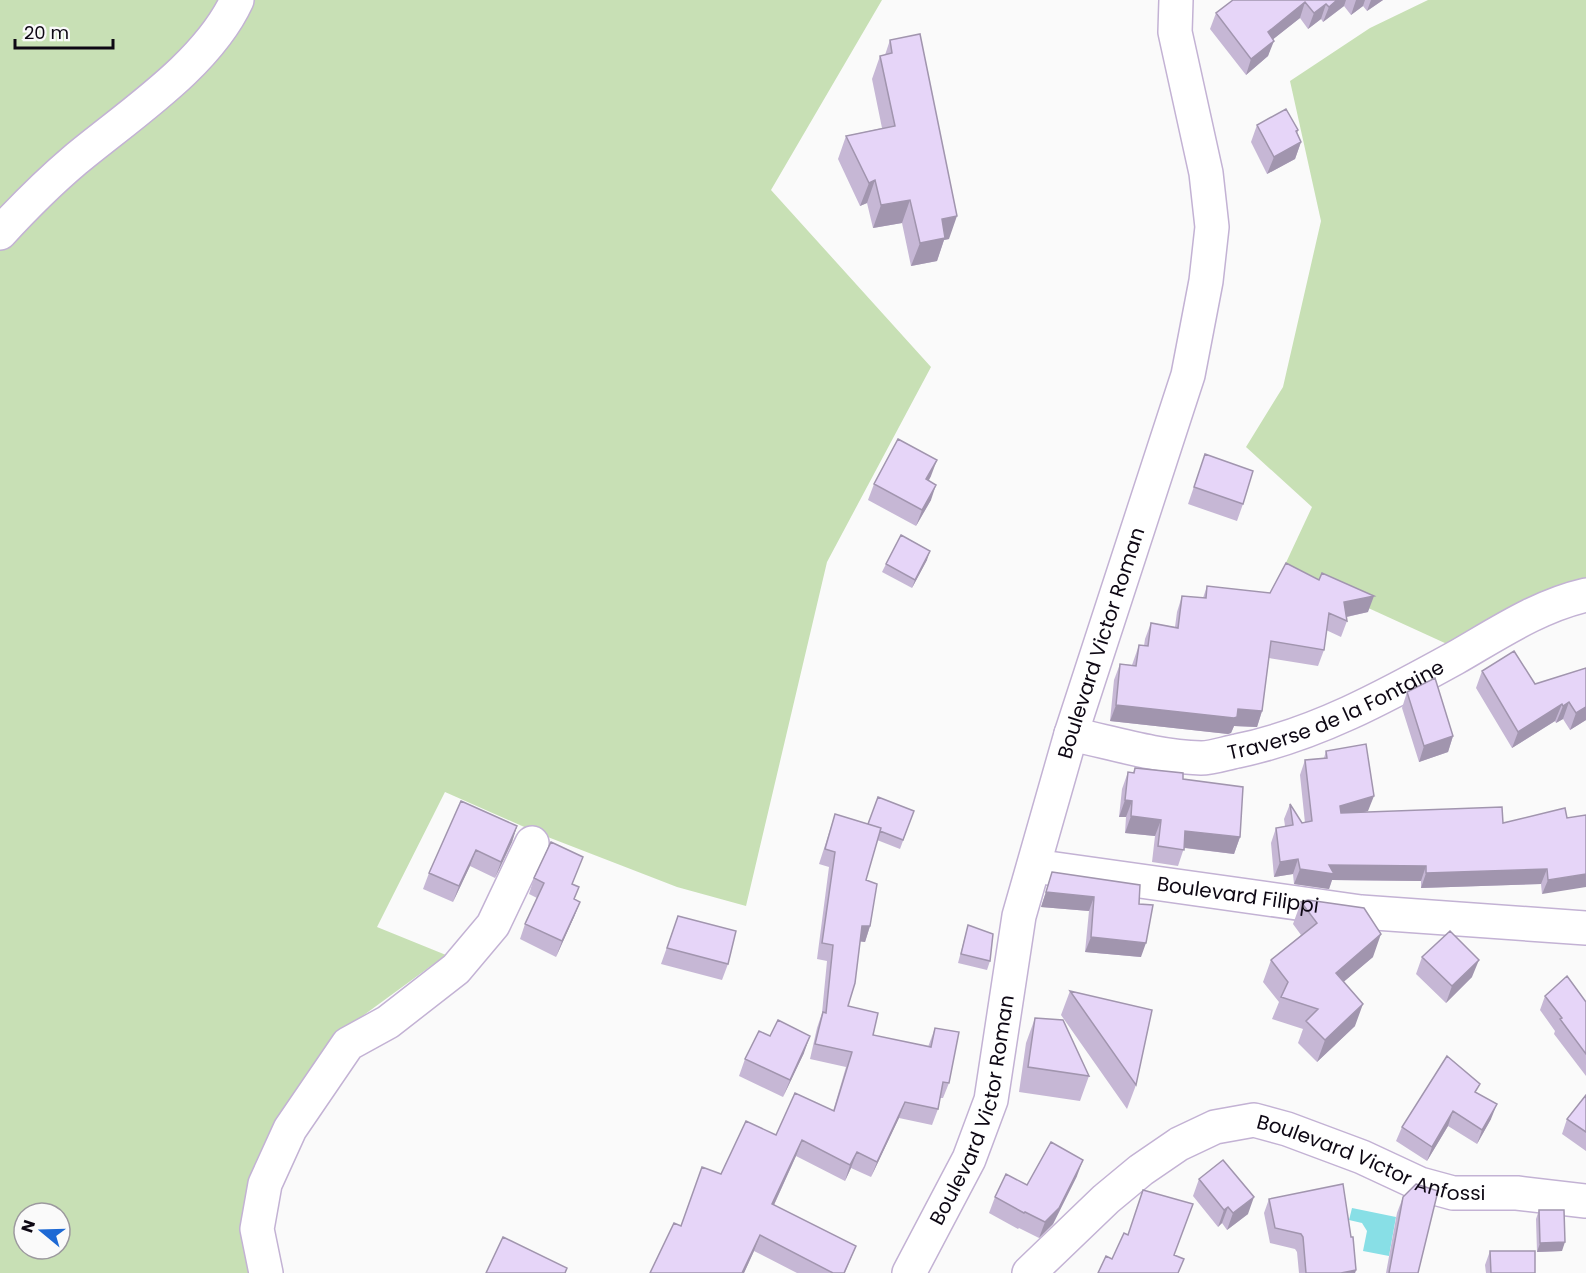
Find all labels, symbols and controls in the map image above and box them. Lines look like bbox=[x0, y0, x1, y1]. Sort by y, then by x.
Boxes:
scale bar bbox=[15, 12, 112, 50]
text: 20 m bbox=[24, 20, 69, 45]
street label: Boulevard Victor Roman bbox=[1051, 524, 1151, 762]
street label: Traverse de la Fontaine bbox=[1225, 653, 1449, 767]
street label: Boulevard Filippi bbox=[1155, 869, 1321, 920]
street label: Boulevard Victor Roman bbox=[923, 993, 1021, 1230]
street label: Boulevard Victor Anfossi bbox=[1254, 1107, 1486, 1207]
north arrow bbox=[12, 1201, 72, 1261]
text: N bbox=[15, 1217, 41, 1236]

